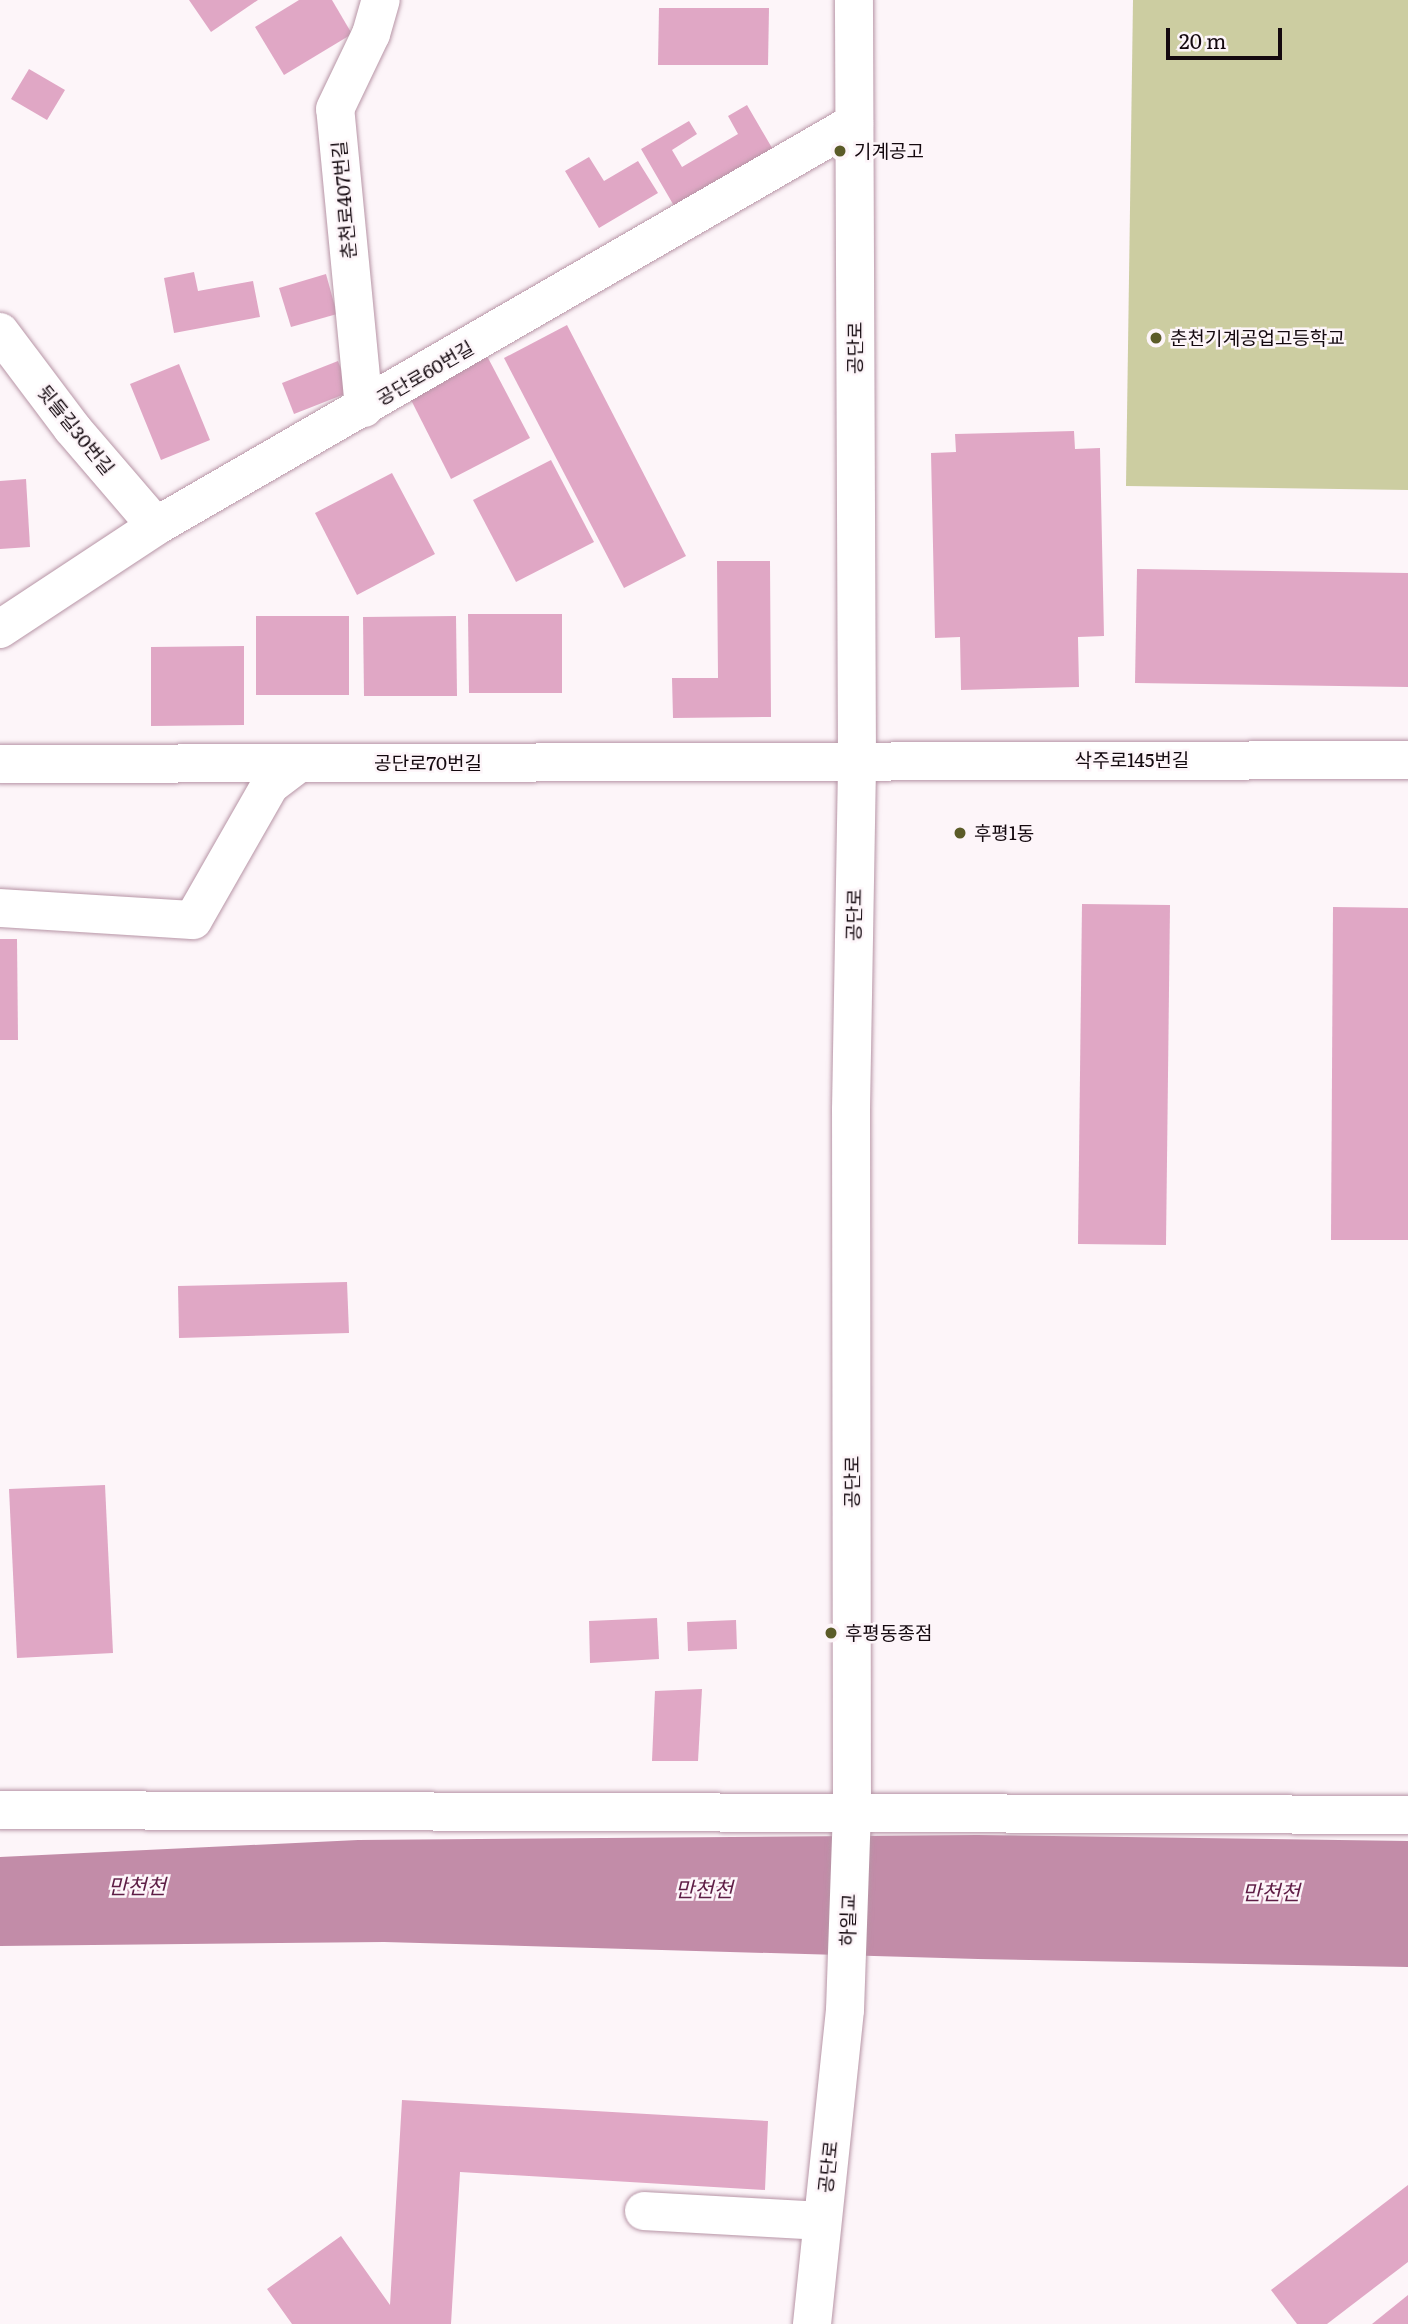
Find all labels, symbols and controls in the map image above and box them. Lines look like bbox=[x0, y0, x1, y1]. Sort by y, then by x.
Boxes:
scale bar bbox=[1170, 14, 1286, 58]
text: 20 m bbox=[1179, 24, 1226, 55]
street label: 춘천로407번길 bbox=[327, 140, 361, 260]
place label: 기계공고 bbox=[854, 140, 924, 162]
marker: 기계공고 bbox=[832, 143, 848, 159]
street label: 공단로 bbox=[844, 322, 866, 374]
place label: 춘천기계공업고등학교 bbox=[1170, 327, 1345, 349]
marker: 춘천기계공업고등학교 bbox=[1148, 330, 1164, 346]
street label: 공단로60번길 bbox=[372, 336, 478, 410]
street label: 뒷들길30번길 bbox=[33, 381, 119, 479]
street label: 삭주로145번길 bbox=[1075, 749, 1189, 771]
street label: 공단로70번길 bbox=[374, 752, 482, 774]
place label: 후평1동 bbox=[974, 822, 1034, 844]
marker: 후평1동 bbox=[952, 825, 968, 841]
street label: 공단로 bbox=[842, 889, 866, 941]
street label: 공단로 bbox=[841, 1456, 863, 1508]
place label: 후평동종점 bbox=[845, 1622, 932, 1644]
marker: 후평동종점 bbox=[823, 1625, 839, 1641]
water label: 만천천 bbox=[108, 1872, 166, 1898]
water label: 만천천 bbox=[675, 1875, 733, 1901]
water label: 만천천 bbox=[1242, 1878, 1300, 1904]
street label: 하일교 bbox=[836, 1893, 860, 1947]
street label: 공단로 bbox=[814, 2140, 842, 2194]

